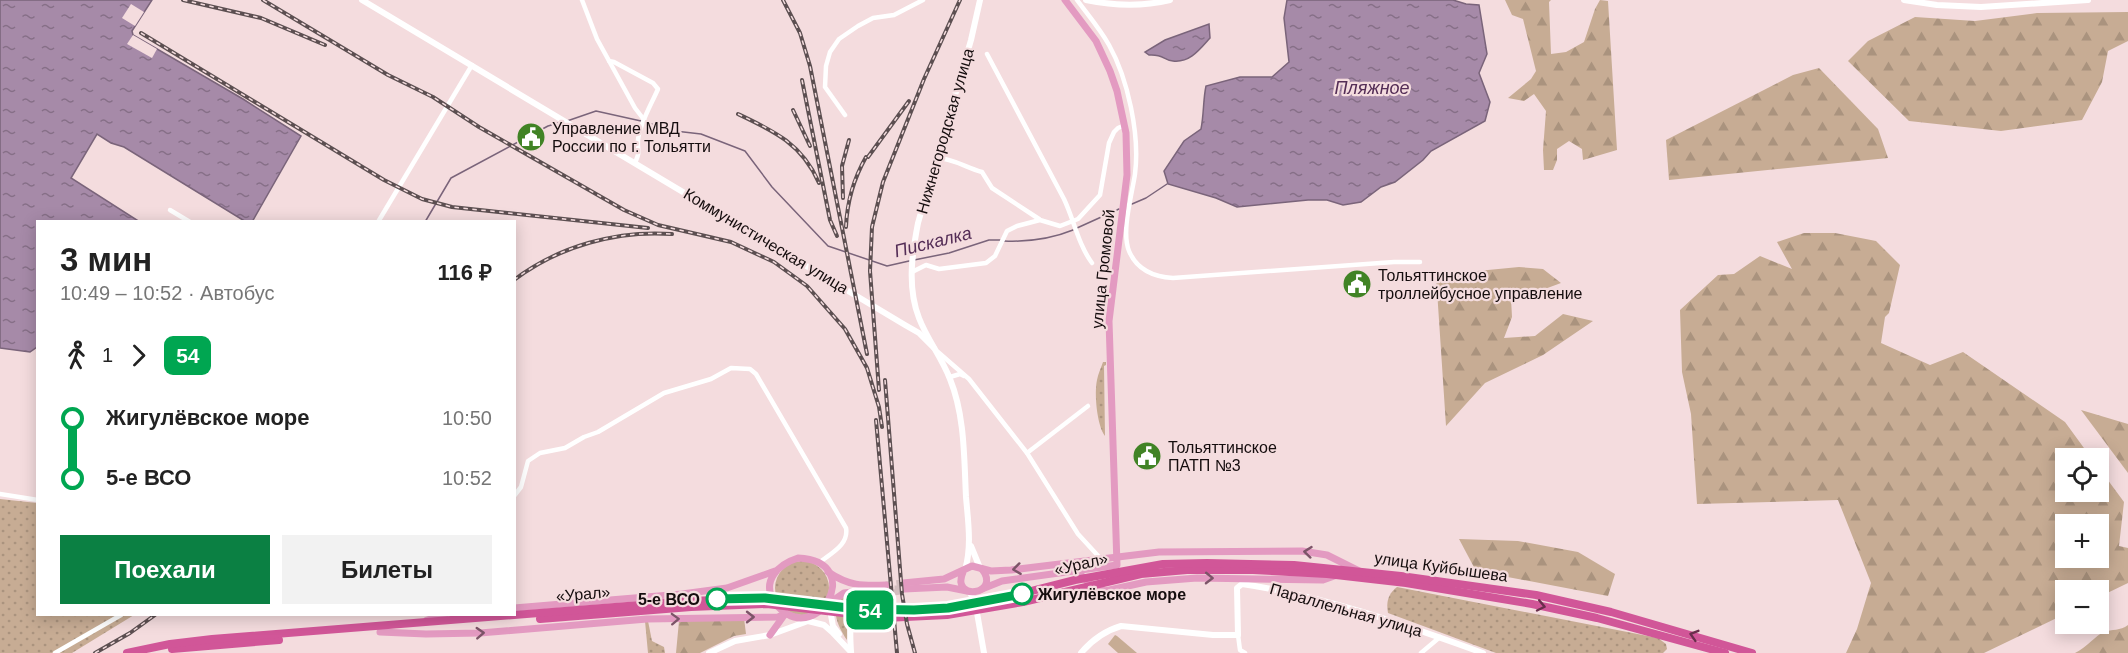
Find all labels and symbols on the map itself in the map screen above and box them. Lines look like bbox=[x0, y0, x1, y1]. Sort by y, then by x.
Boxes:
street label: Нижнегородская улица bbox=[913, 46, 977, 216]
water label: Пляжное bbox=[1334, 78, 1410, 98]
place label: Управление МВД России по г. Тольятти bbox=[552, 120, 711, 155]
public building icon: Управление МВД России по г. Тольятти bbox=[515, 121, 547, 153]
street label: Коммунистическая улица bbox=[681, 185, 851, 297]
street label: улица Громовой bbox=[1088, 208, 1118, 330]
water label: Пискалка bbox=[892, 223, 974, 261]
place label: Тольяттинское троллейбусное управление bbox=[1378, 267, 1583, 302]
public building icon: Тольяттинское троллейбусное управление bbox=[1341, 268, 1373, 300]
place label: Тольяттинское ПАТП №3 bbox=[1168, 439, 1277, 474]
public building icon: Тольяттинское ПАТП №3 bbox=[1131, 440, 1163, 472]
one-way arrow bbox=[1304, 546, 1313, 559]
street label: улица Куйбышева bbox=[1373, 549, 1509, 585]
street label: «Урал» bbox=[1053, 550, 1110, 578]
one-way arrow bbox=[1012, 563, 1021, 575]
one-way arrow bbox=[1204, 572, 1213, 584]
street label: Параллельная улица bbox=[1268, 580, 1424, 640]
street label: «Урал» bbox=[555, 583, 611, 605]
marker: Жигулёвское море bbox=[1011, 583, 1033, 605]
place label: Жигулёвское море bbox=[1037, 586, 1186, 603]
marker: 5-е ВСО bbox=[706, 588, 728, 610]
line badge: 54 bbox=[843, 590, 897, 630]
place label: 5-е ВСО bbox=[638, 591, 700, 608]
one-way arrow bbox=[1535, 599, 1545, 612]
one-way arrow bbox=[746, 611, 755, 623]
one-way arrow bbox=[670, 612, 679, 625]
one-way arrow bbox=[476, 626, 485, 639]
one-way arrow bbox=[1689, 630, 1700, 642]

